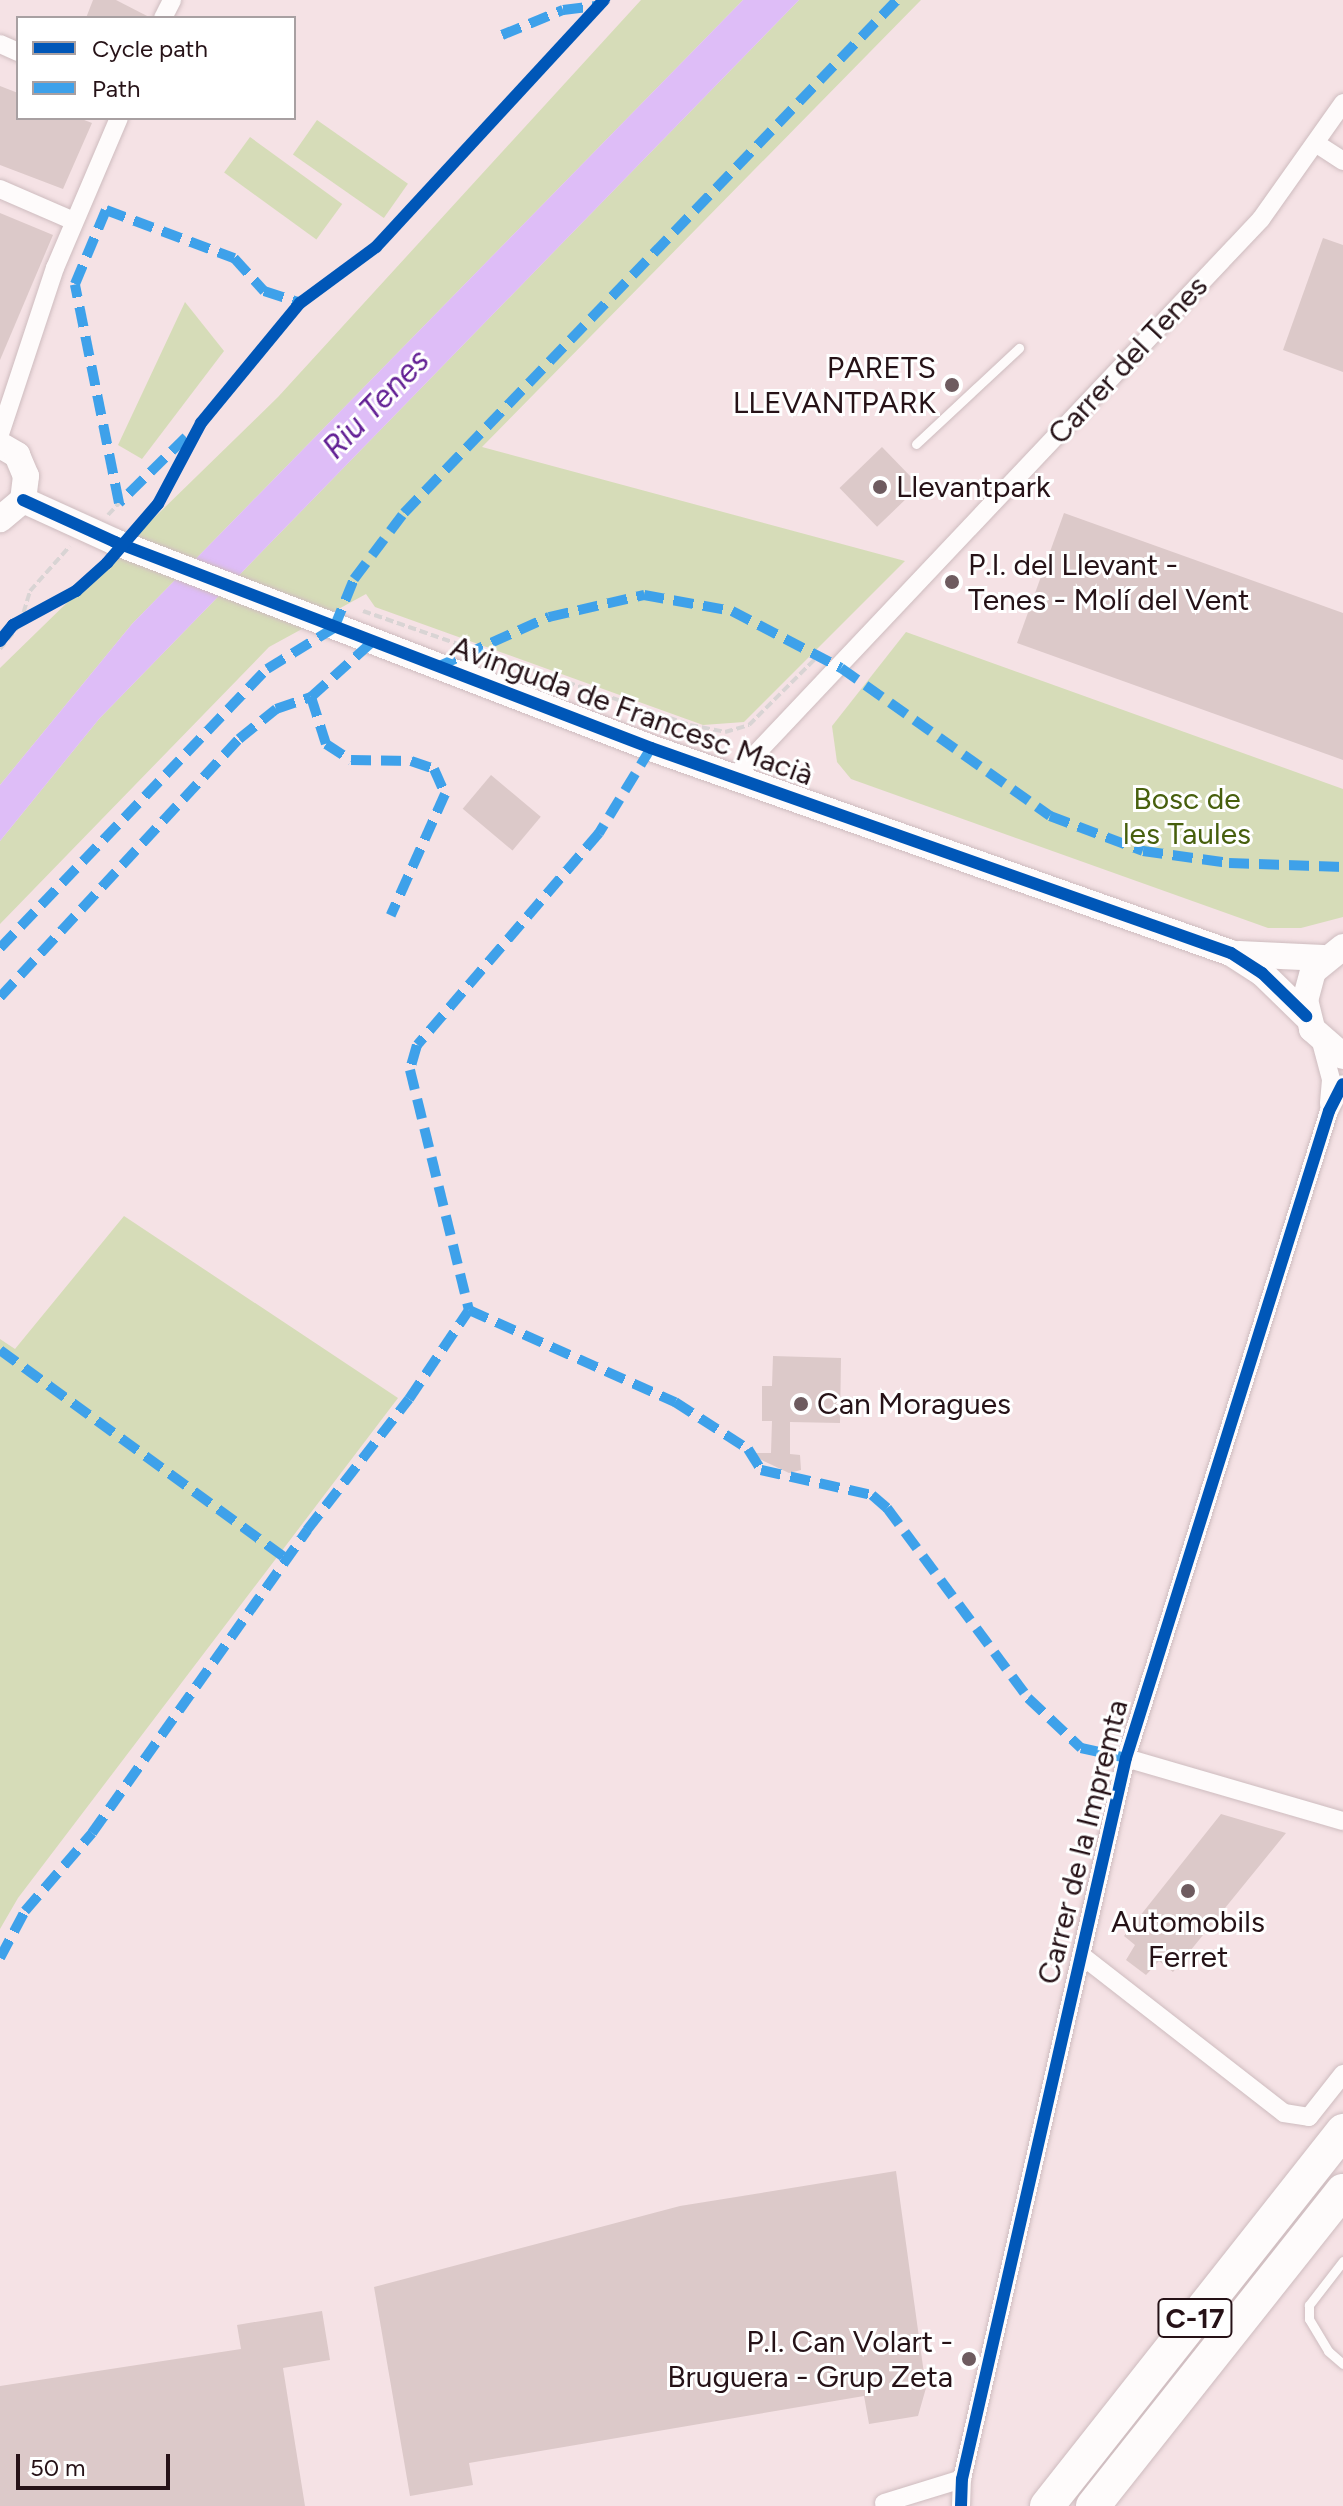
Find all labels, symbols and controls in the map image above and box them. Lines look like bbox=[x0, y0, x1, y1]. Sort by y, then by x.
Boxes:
legend bbox=[16, 16, 296, 120]
text: Cycle path bbox=[92, 34, 208, 63]
text: Path bbox=[92, 74, 140, 103]
street label: Carrer del Tenes bbox=[1041, 268, 1215, 452]
water label: Riu Tenes bbox=[315, 341, 437, 467]
place label: PARETS LLEVANTPARK bbox=[733, 350, 936, 420]
marker: PARETS LLEVANTPARK bbox=[943, 376, 961, 394]
place label: Llevantpark bbox=[896, 469, 1051, 505]
marker: Llevantpark bbox=[871, 478, 889, 496]
place label: P.I. del Llevant - Tenes - Molí del Vent bbox=[968, 547, 1249, 618]
marker: P.I. del Llevant - Tenes - Molí del Vent bbox=[943, 573, 961, 591]
street label: Avinguda de Francesc Macià bbox=[446, 629, 818, 793]
park label: Bosc de les Taules bbox=[1123, 781, 1251, 852]
place label: Can Moragues bbox=[817, 1386, 1011, 1422]
marker: Can Moragues bbox=[792, 1395, 810, 1413]
street label: Carrer de la Impremta bbox=[1030, 1696, 1136, 1988]
marker: Automobils Ferret bbox=[1179, 1882, 1197, 1900]
place label: Automobils Ferret bbox=[1111, 1904, 1265, 1974]
road number: C-17 bbox=[1157, 2294, 1233, 2342]
place label: P.I. Can Volart - Bruguera - Grup Zeta bbox=[667, 2324, 953, 2394]
marker: P.I. Can Volart - Bruguera - Grup Zeta bbox=[960, 2350, 978, 2368]
scale bar bbox=[20, 2438, 174, 2488]
text: 50 m bbox=[30, 2453, 86, 2482]

